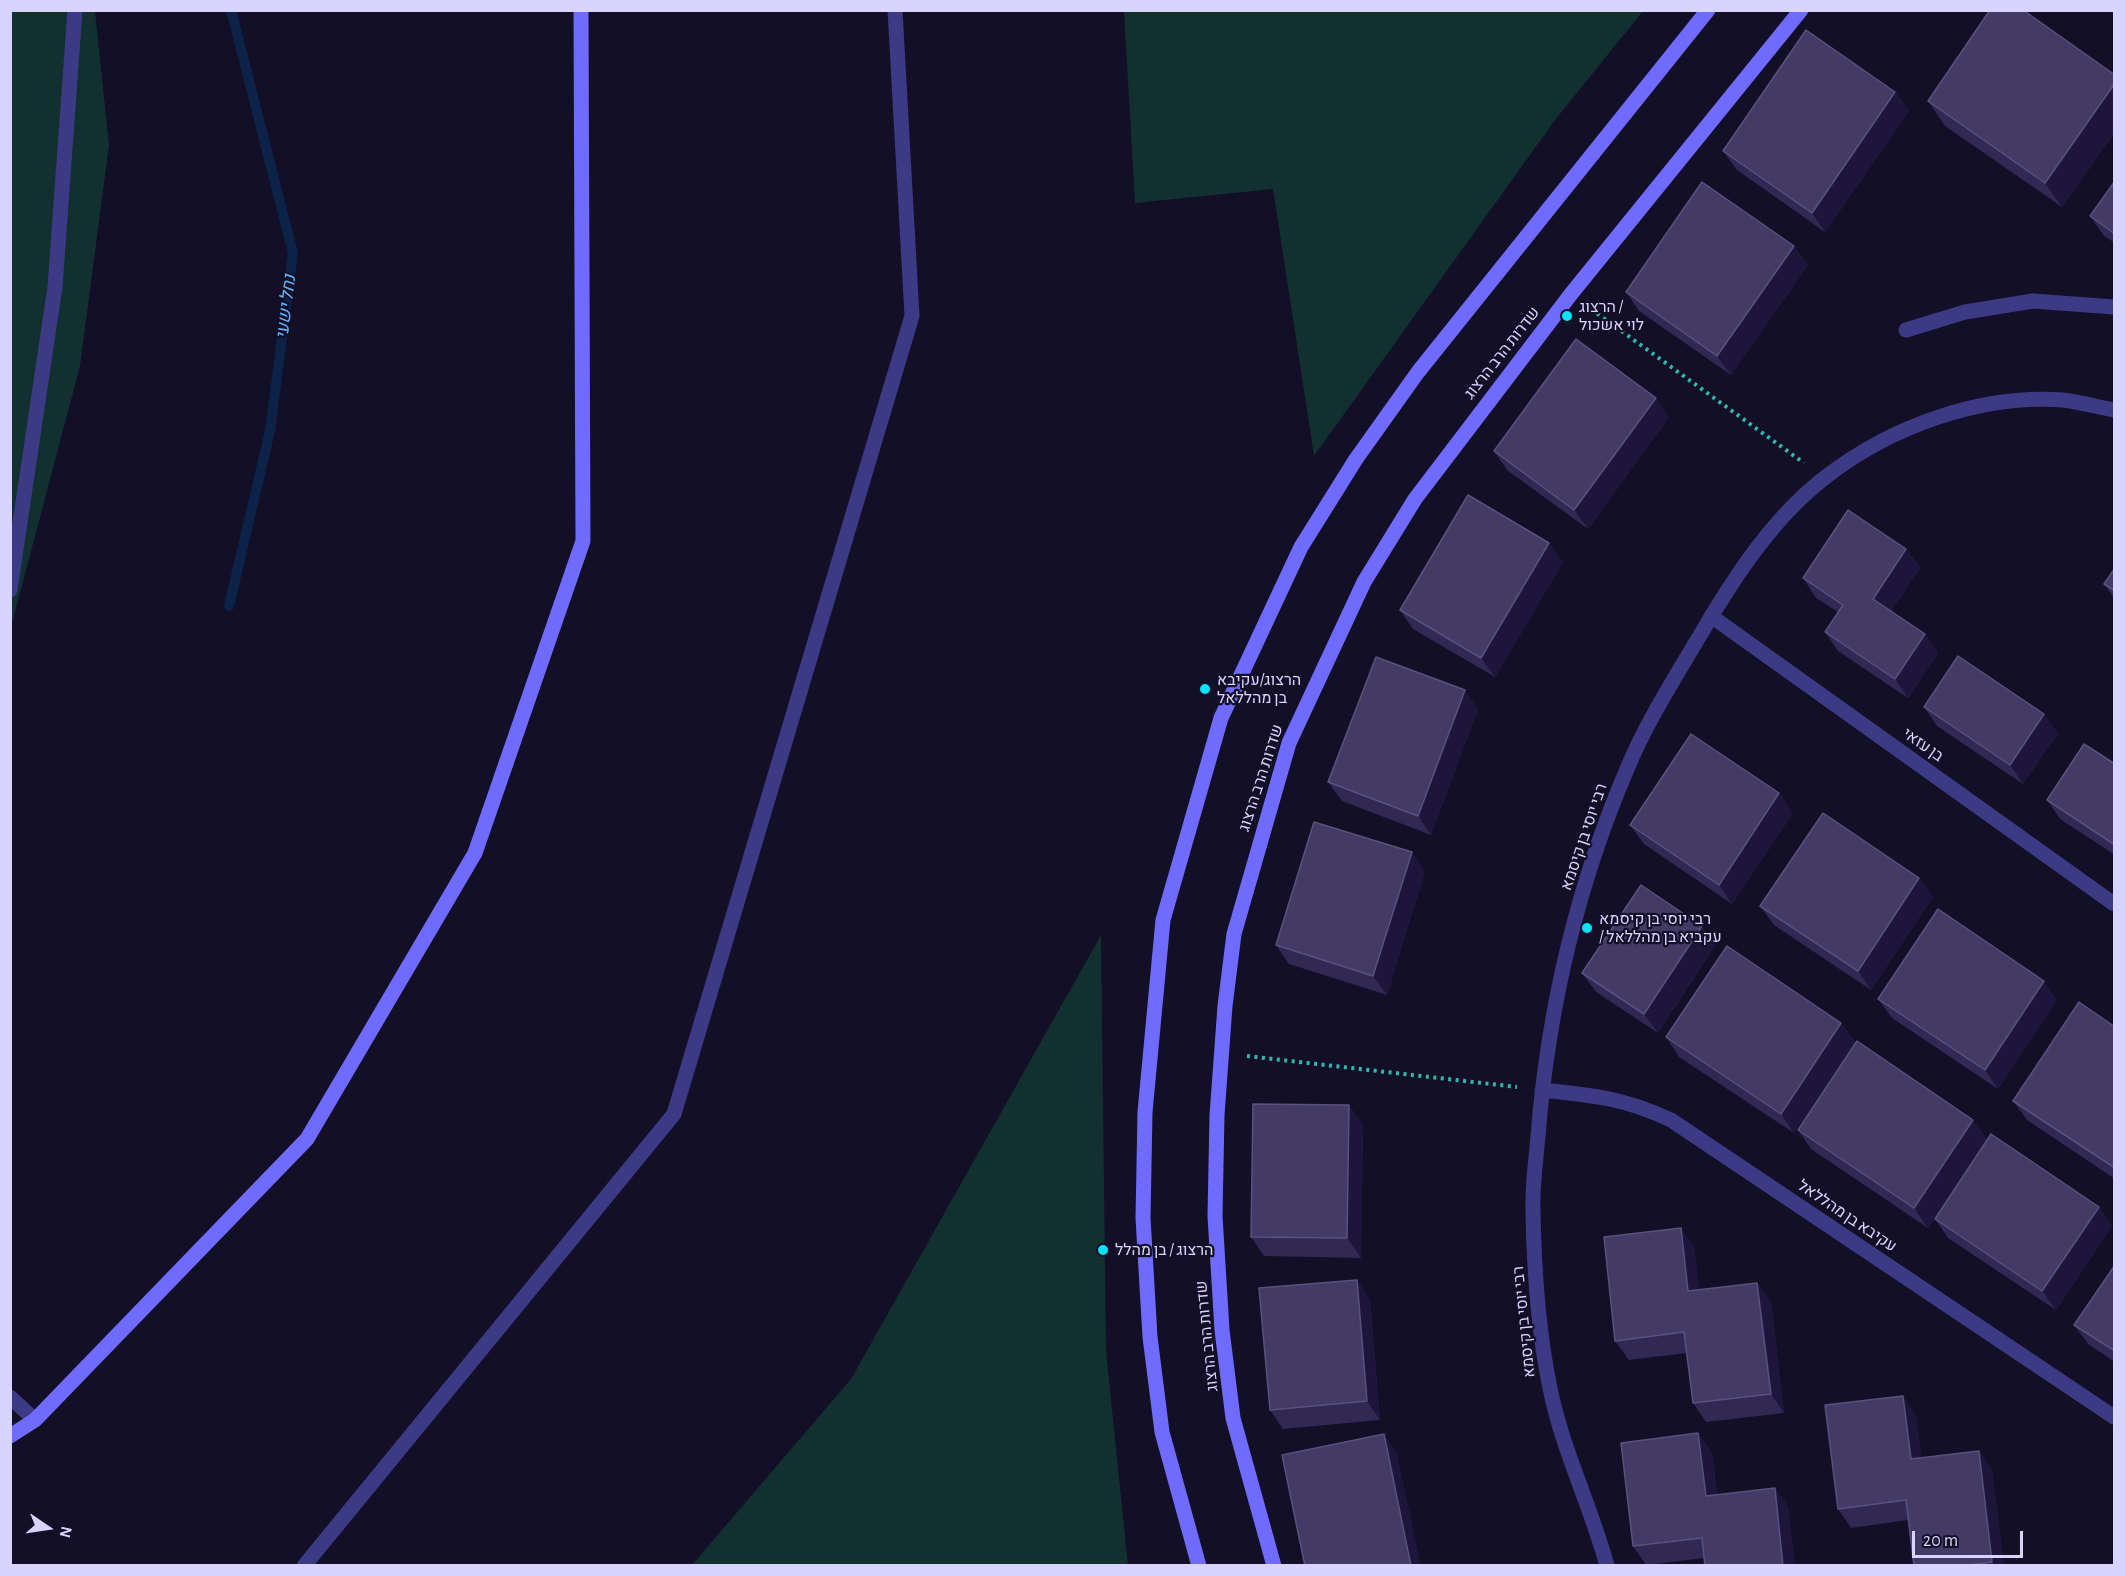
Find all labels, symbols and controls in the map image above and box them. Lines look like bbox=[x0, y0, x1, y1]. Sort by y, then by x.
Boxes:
water label: נחל ישעי bbox=[271, 273, 301, 341]
place label: הרצוג / לוי אשכול bbox=[1579, 297, 1644, 335]
street label: שדרות הרב הרצוג bbox=[1460, 303, 1544, 403]
marker: הרצוג / לוי אשכול bbox=[1560, 309, 1574, 323]
place label: הרצוג/עקיבא בן מהללאל bbox=[1217, 670, 1301, 708]
marker: הרצוג/עקיבא בן מהללאל bbox=[1198, 682, 1212, 696]
street label: שדרות הרב הרצוג bbox=[1235, 722, 1287, 834]
street label: בן עזאי bbox=[1899, 724, 1947, 766]
street label: רבי יוסי בן קיסמא bbox=[1557, 781, 1611, 893]
place label: רבי יוסי בן קיסמא / עקביא בן מהללאל bbox=[1599, 909, 1722, 947]
marker: רבי יוסי בן קיסמא / עקביא בן מהללאל bbox=[1580, 921, 1594, 935]
street label: עקיבא בן מהללאל bbox=[1794, 1176, 1900, 1256]
place label: הרצוג / בן מהלל bbox=[1115, 1240, 1213, 1260]
marker: הרצוג / בן מהלל bbox=[1096, 1243, 1110, 1257]
street label: רבי יוסי בן קיסמא bbox=[1509, 1265, 1539, 1379]
street label: שדרות הרב הרצוג bbox=[1192, 1280, 1222, 1392]
north arrow bbox=[18, 1498, 78, 1558]
scale bar bbox=[1915, 1519, 2026, 1557]
text: N bbox=[56, 1525, 75, 1539]
text: 20 m bbox=[1923, 1532, 1958, 1550]

